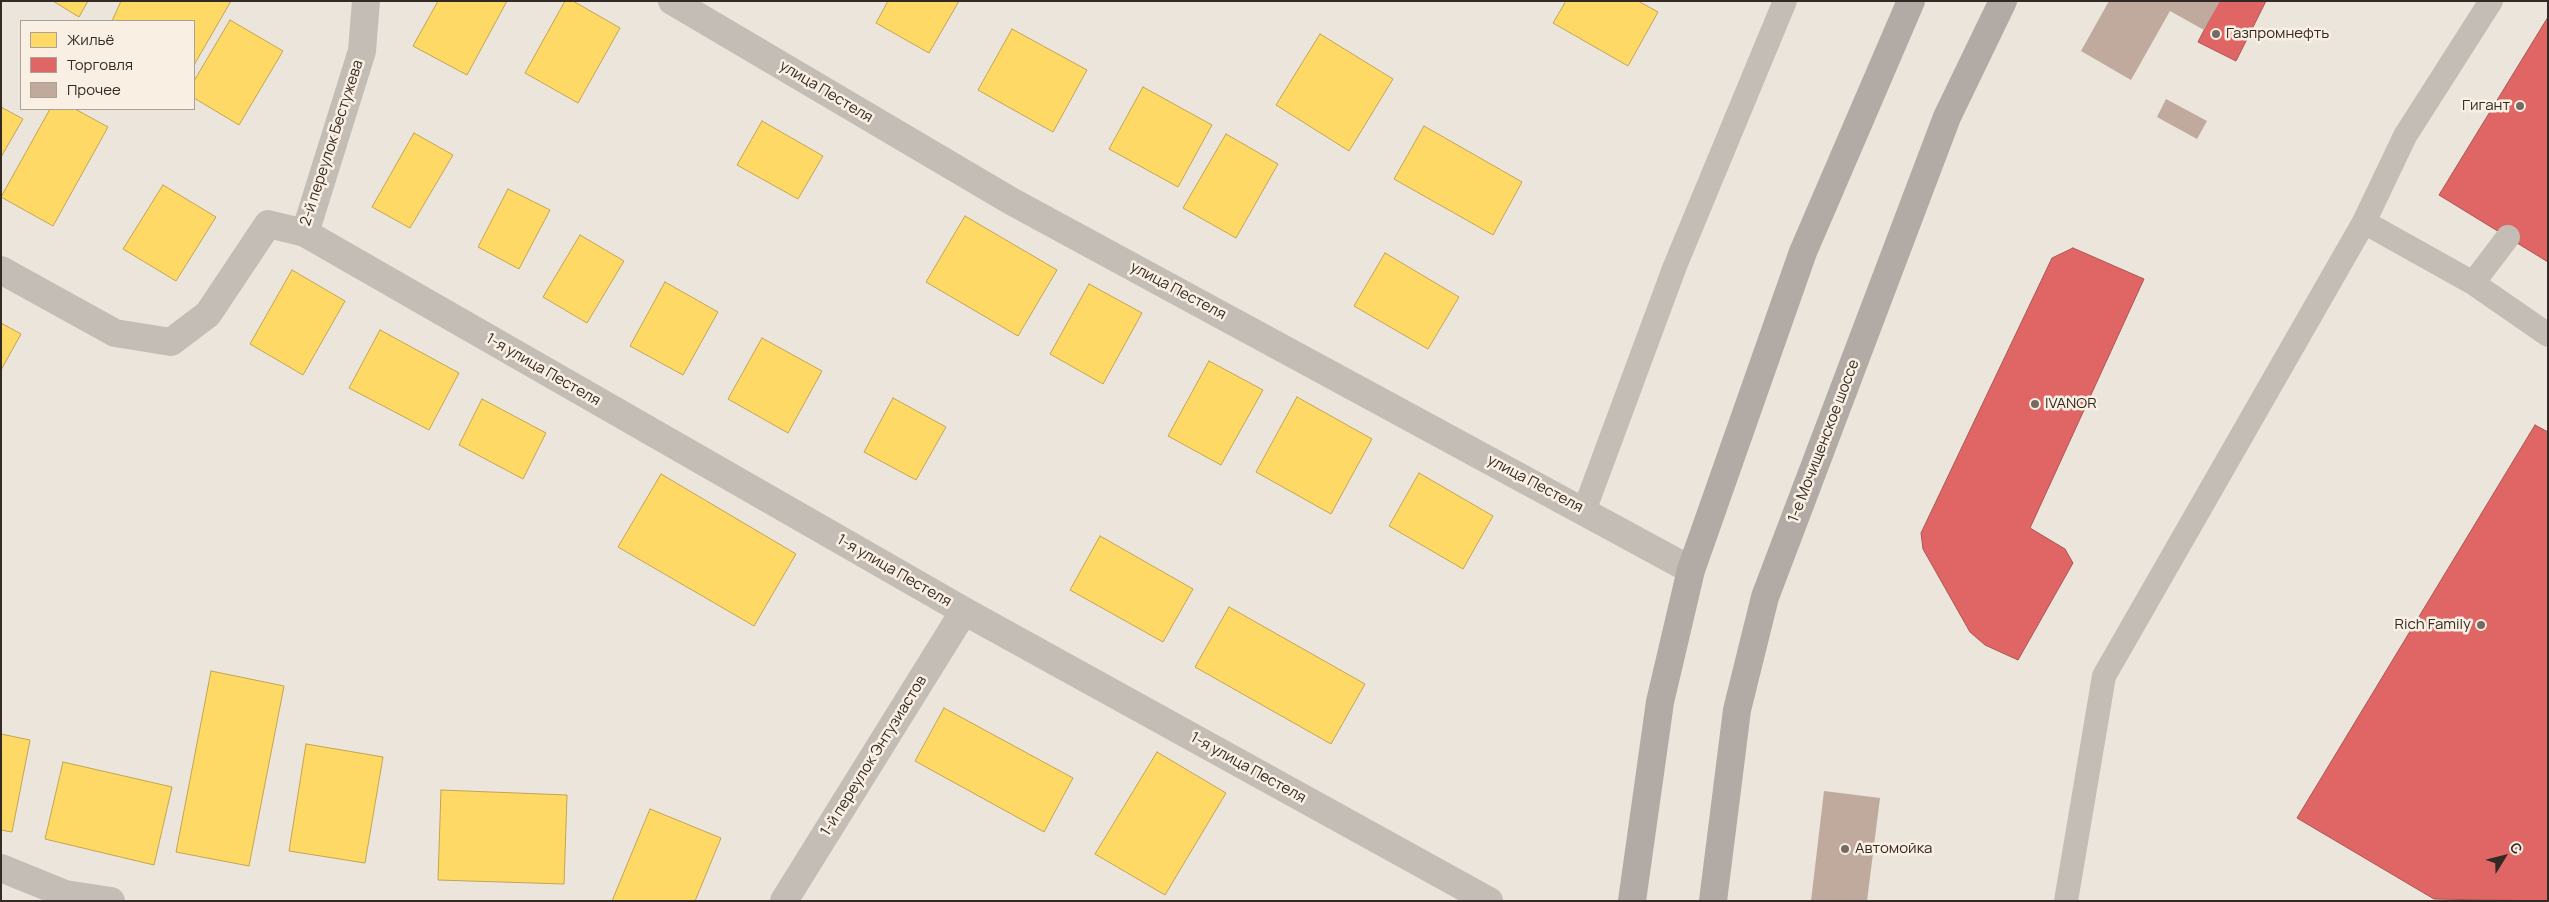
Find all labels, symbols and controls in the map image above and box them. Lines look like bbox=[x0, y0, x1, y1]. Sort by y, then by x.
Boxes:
legend bbox=[20, 20, 195, 110]
place label: Газпромнефть bbox=[2226, 25, 2329, 43]
marker: Газпромнефть bbox=[2210, 28, 2222, 40]
text: Жильё bbox=[67, 29, 114, 50]
text: Торговля bbox=[67, 54, 133, 75]
street label: улица Пестеля bbox=[776, 57, 876, 127]
street label: 2-й переулок Бестужева bbox=[297, 58, 367, 228]
text: Прочее bbox=[67, 79, 121, 100]
place label: Гигант bbox=[2462, 97, 2510, 115]
marker: Гигант bbox=[2514, 100, 2526, 112]
street label: улица Пестеля bbox=[1127, 258, 1229, 324]
street label: 1-я улица Пестеля bbox=[482, 330, 604, 410]
street label: 1-е Мочищенское шоссе bbox=[1785, 357, 1863, 525]
place label: IVANOR bbox=[2045, 395, 2097, 413]
marker: IVANOR bbox=[2029, 398, 2041, 410]
street label: улица Пестеля bbox=[1484, 451, 1586, 517]
street label: 1-я улица Пестеля bbox=[833, 531, 955, 611]
place label: Rich Family bbox=[2395, 616, 2471, 634]
marker: Rich Family bbox=[2475, 619, 2487, 631]
street label: 1-й переулок Энтузиастов bbox=[817, 672, 931, 840]
street label: 1-я улица Пестеля bbox=[1187, 729, 1309, 807]
north arrow bbox=[2479, 832, 2529, 882]
text: С bbox=[2506, 838, 2527, 858]
place label: Автомойка bbox=[1855, 840, 1932, 858]
marker: Автомойка bbox=[1839, 843, 1851, 855]

